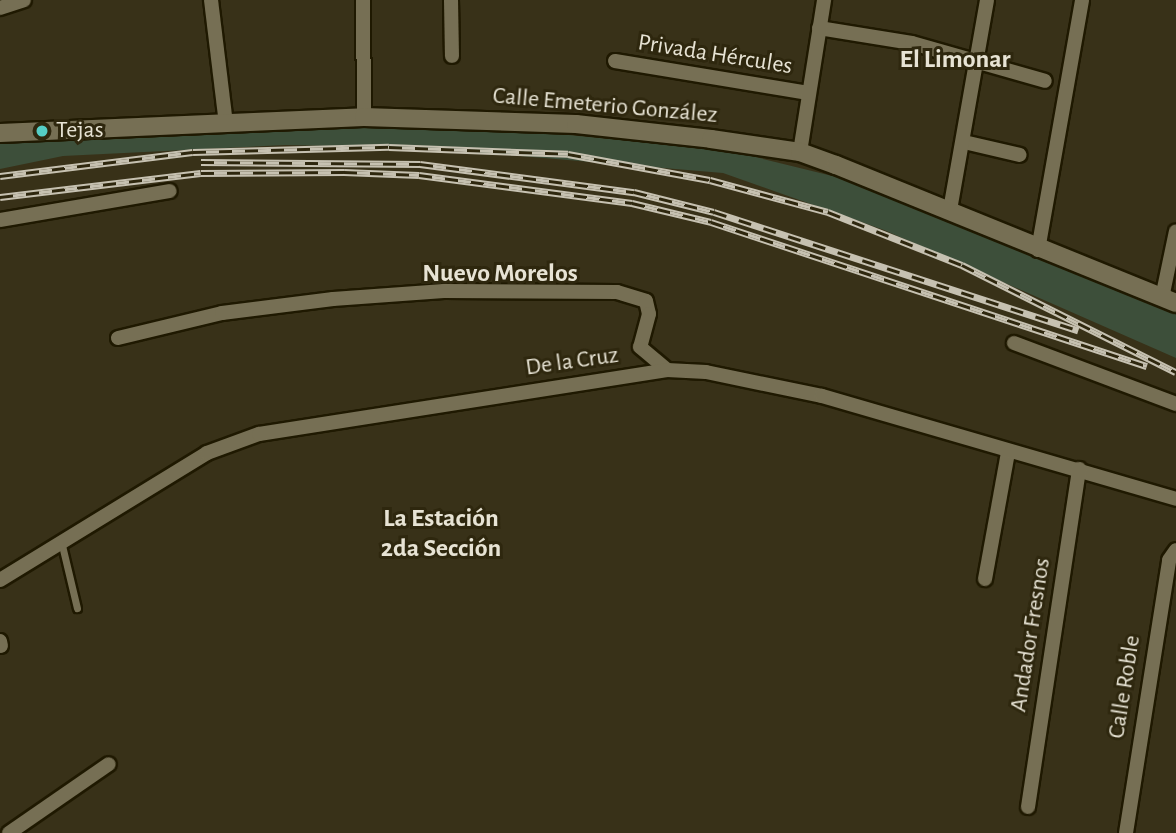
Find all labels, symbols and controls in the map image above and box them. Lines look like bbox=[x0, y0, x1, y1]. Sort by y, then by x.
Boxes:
street label: Privada Hércules bbox=[636, 29, 794, 81]
district label: El Limonar bbox=[899, 44, 1011, 76]
street label: Calle Emeterio González bbox=[491, 82, 719, 130]
place label: Tejas bbox=[56, 117, 104, 145]
marker: Tejas bbox=[34, 123, 50, 139]
district label: Nuevo Morelos bbox=[422, 258, 578, 290]
street label: De la Cruz bbox=[524, 341, 620, 383]
district label: La Estación 2da Sección bbox=[381, 503, 501, 564]
street label: Andador Fresnos bbox=[1005, 556, 1057, 714]
street label: Calle Roble bbox=[1103, 633, 1147, 741]

